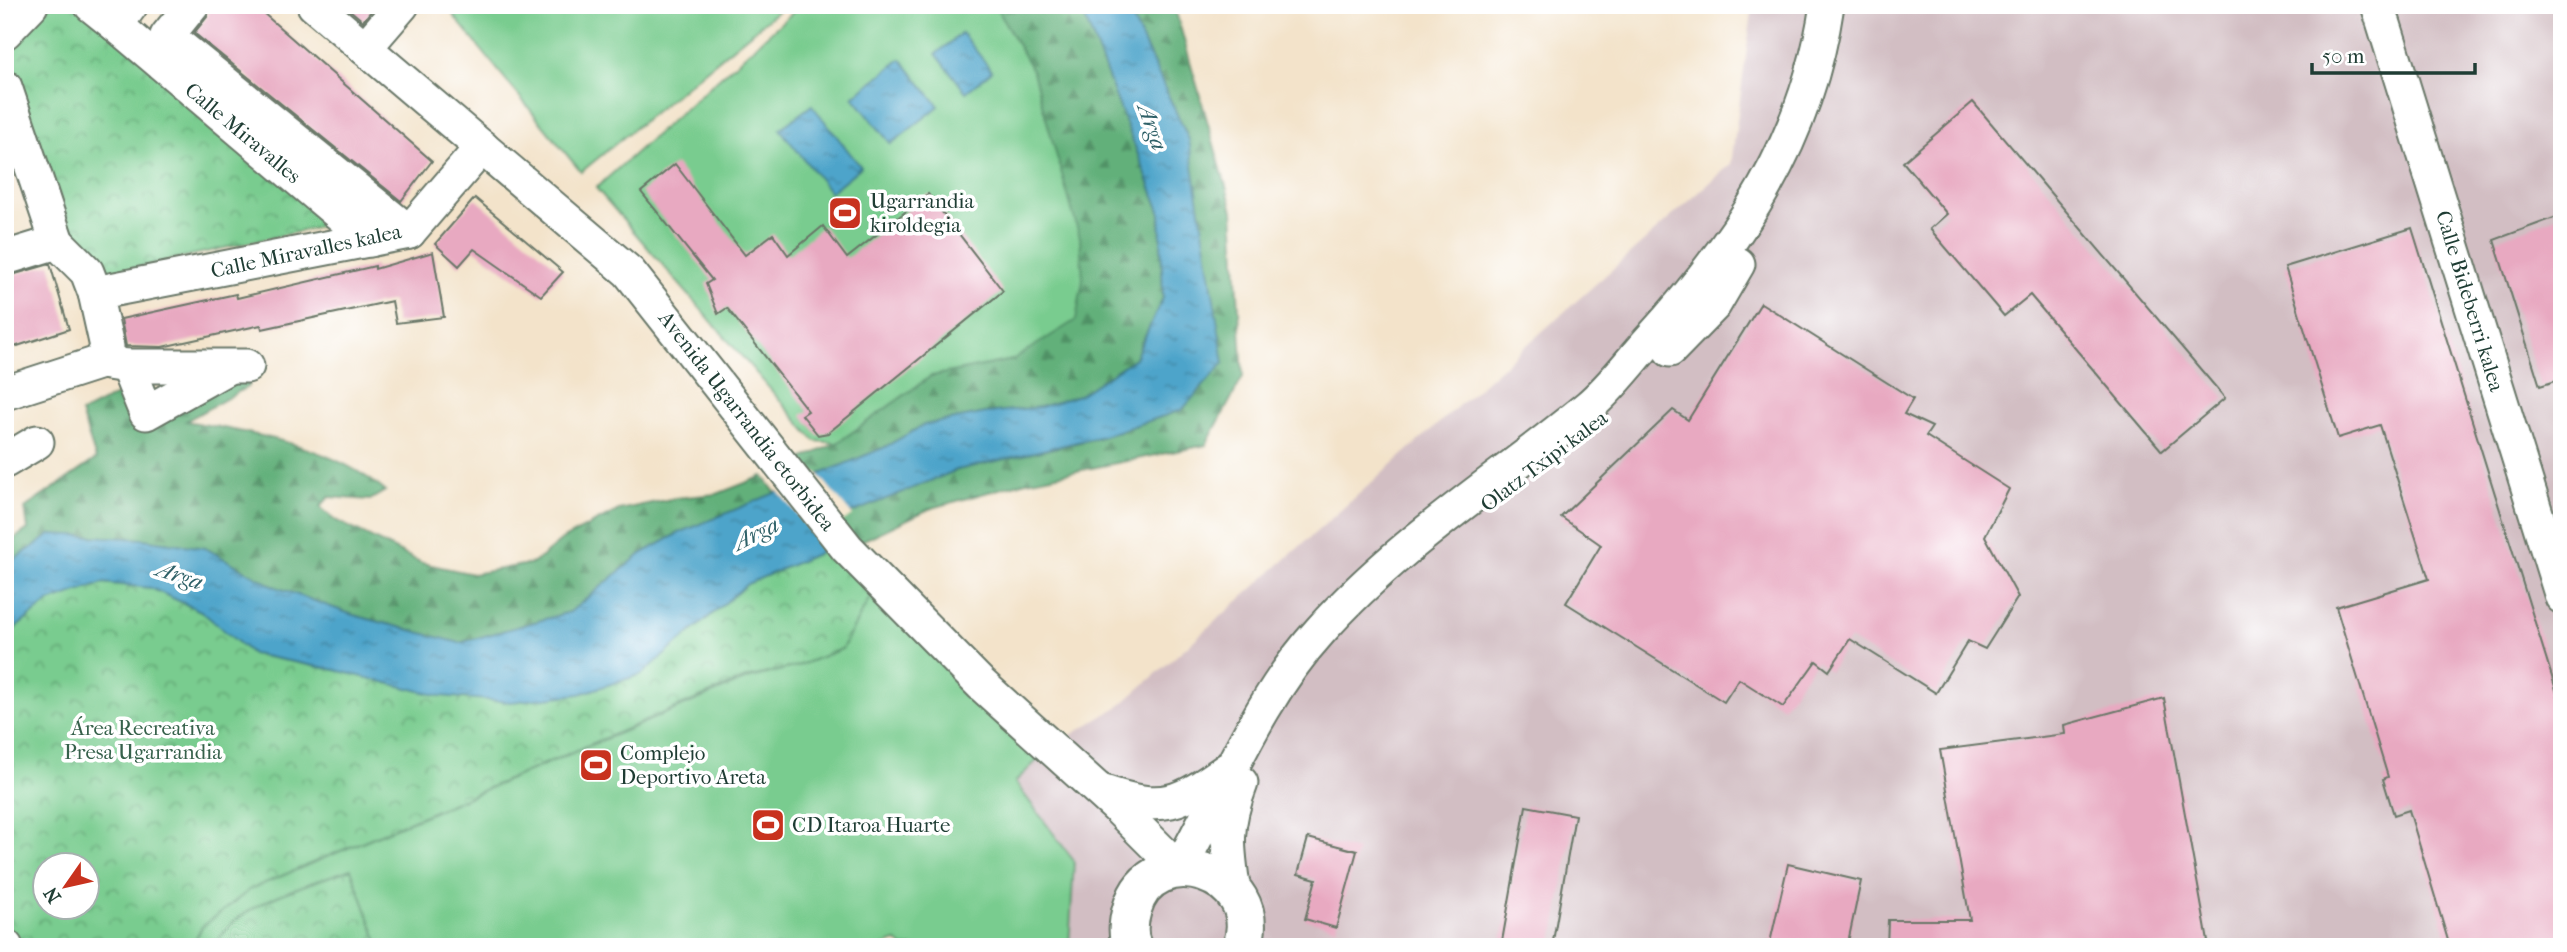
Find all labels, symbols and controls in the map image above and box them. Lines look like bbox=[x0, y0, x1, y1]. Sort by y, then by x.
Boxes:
scale bar bbox=[2312, 32, 2474, 76]
text: 50 m bbox=[2322, 44, 2365, 68]
street label: Calle Miravalles bbox=[180, 78, 306, 188]
water label: Arga bbox=[1131, 98, 1173, 154]
place label: Ugarrandia kiroldegia bbox=[870, 189, 975, 237]
sports icon: Ugarrandia kiroldegia bbox=[826, 194, 864, 232]
street label: Calle Bideberri kalea bbox=[2431, 208, 2509, 395]
street label: Calle Miravalles kalea bbox=[209, 219, 404, 283]
street label: Avenida Ugarrandia etorbidea bbox=[653, 306, 840, 536]
street label: Olatz Txipi kalea bbox=[1476, 405, 1612, 516]
water label: Arga bbox=[726, 511, 783, 557]
water label: Arga bbox=[150, 554, 207, 596]
park label: Área Recreativa Presa Ugarrandia bbox=[64, 716, 222, 764]
place label: Complejo Deportivo Areta bbox=[620, 741, 766, 789]
sports icon: Complejo Deportivo Areta bbox=[577, 746, 615, 784]
sports icon: CD Itaroa Huarte bbox=[749, 806, 787, 844]
place label: CD Itaroa Huarte bbox=[792, 813, 950, 837]
north arrow bbox=[32, 850, 102, 920]
text: N bbox=[39, 882, 66, 907]

